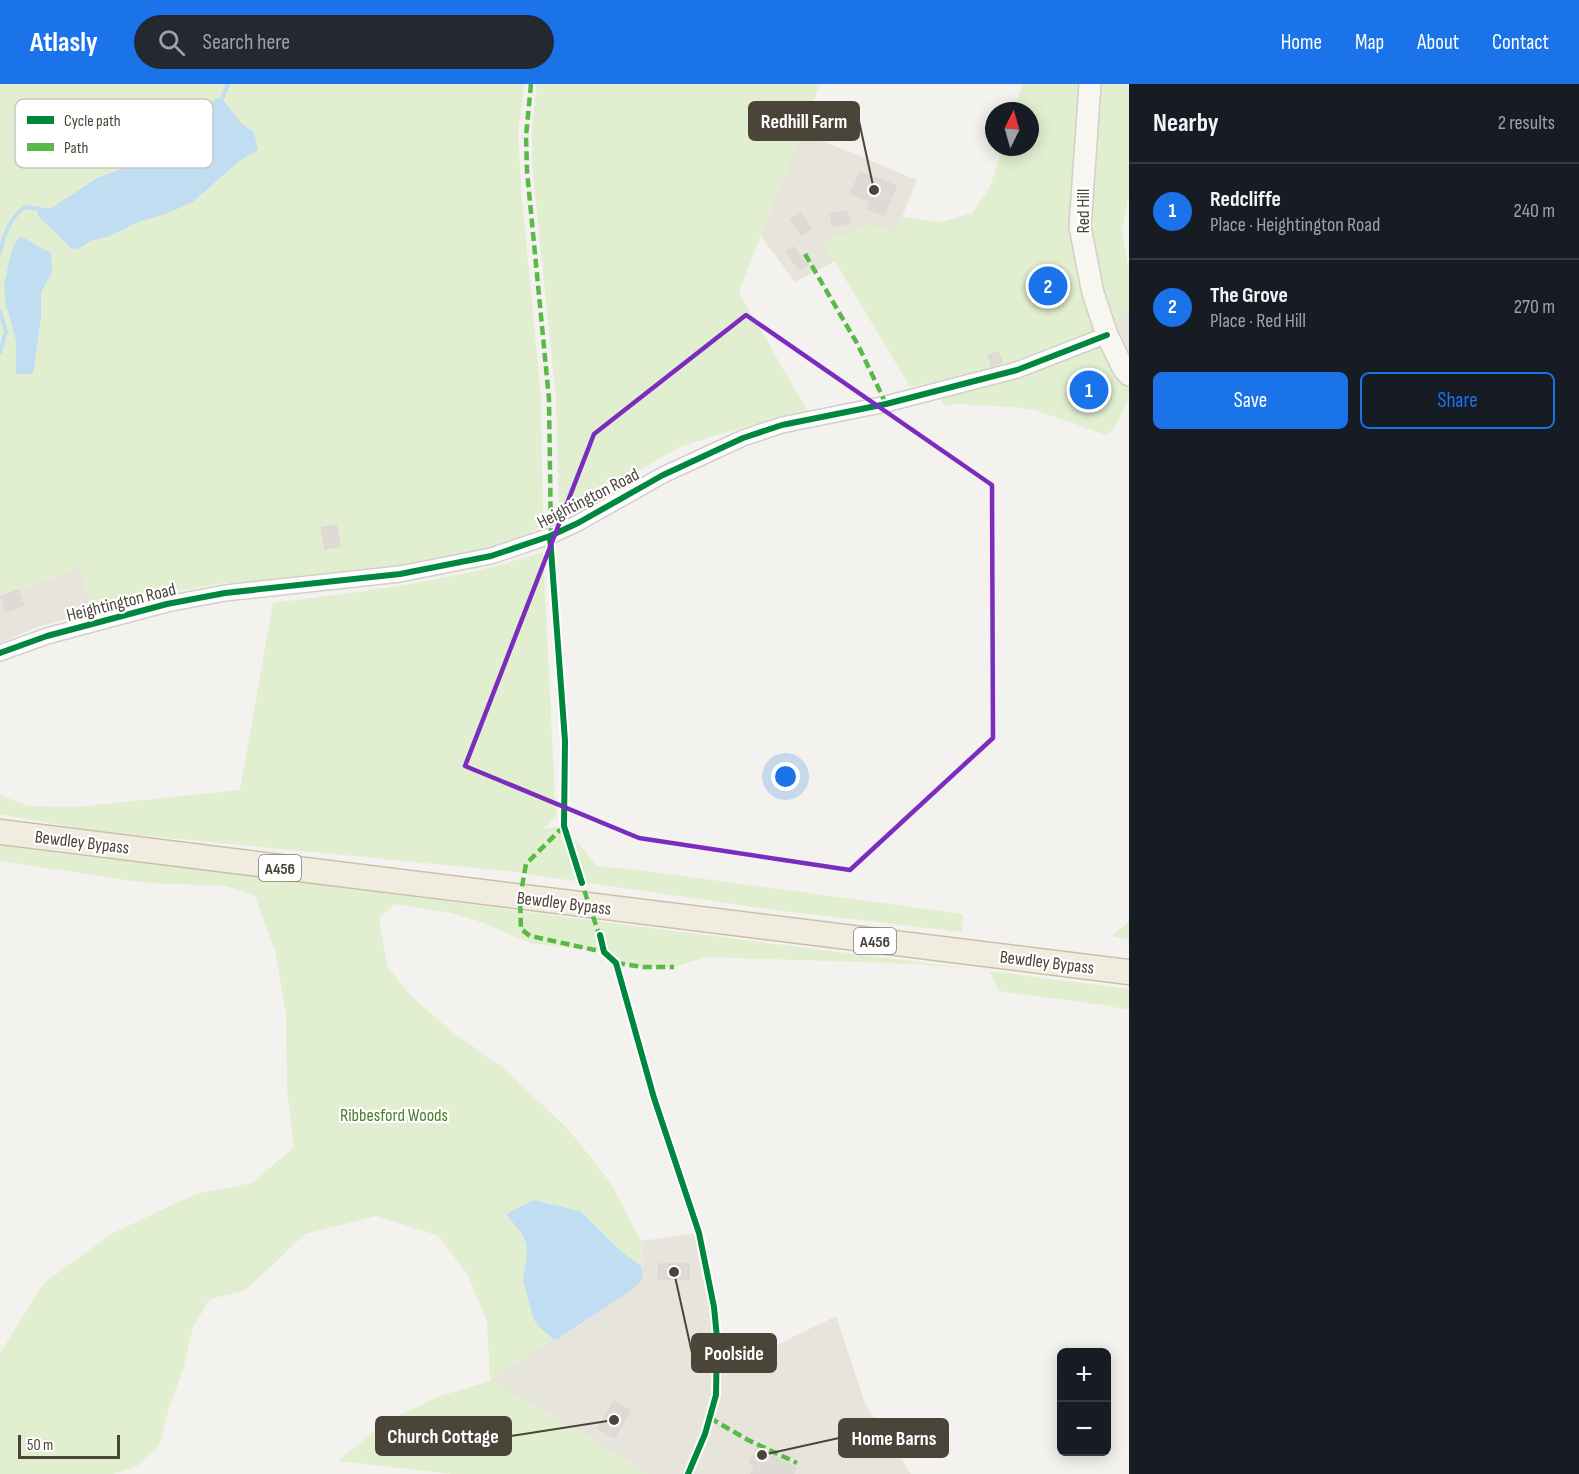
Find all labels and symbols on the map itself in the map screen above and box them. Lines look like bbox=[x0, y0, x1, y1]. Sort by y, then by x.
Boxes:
legend bbox=[15, 99, 213, 168]
callout: Redhill Farm bbox=[749, 102, 859, 140]
north arrow bbox=[985, 102, 1039, 156]
text: Redhill Farm bbox=[761, 110, 847, 134]
text: Cycle path bbox=[64, 112, 121, 131]
text: Path bbox=[64, 139, 88, 158]
street label: Red Hill bbox=[1073, 189, 1094, 233]
pin: 2 bbox=[1028, 264, 1068, 308]
pin: 1 bbox=[1070, 368, 1108, 412]
street label: Heightington Road bbox=[534, 464, 643, 533]
street label: Heightington Road bbox=[64, 579, 178, 626]
your location bbox=[771, 762, 800, 791]
street label: Bewdley Bypass bbox=[34, 826, 130, 859]
road number: A456 bbox=[259, 855, 301, 881]
street label: Bewdley Bypass bbox=[516, 887, 612, 920]
road number: A456 bbox=[854, 928, 896, 954]
street label: Bewdley Bypass bbox=[999, 946, 1095, 979]
park label: Ribbesford Woods bbox=[340, 1105, 448, 1126]
callout: Poolside bbox=[692, 1334, 776, 1372]
text: Poolside bbox=[704, 1342, 764, 1366]
callout: Church Cottage bbox=[376, 1417, 511, 1455]
callout: Home Barns bbox=[839, 1419, 948, 1457]
text: Church Cottage bbox=[387, 1425, 499, 1449]
text: Home Barns bbox=[852, 1427, 937, 1451]
scale bar bbox=[18, 1432, 120, 1460]

